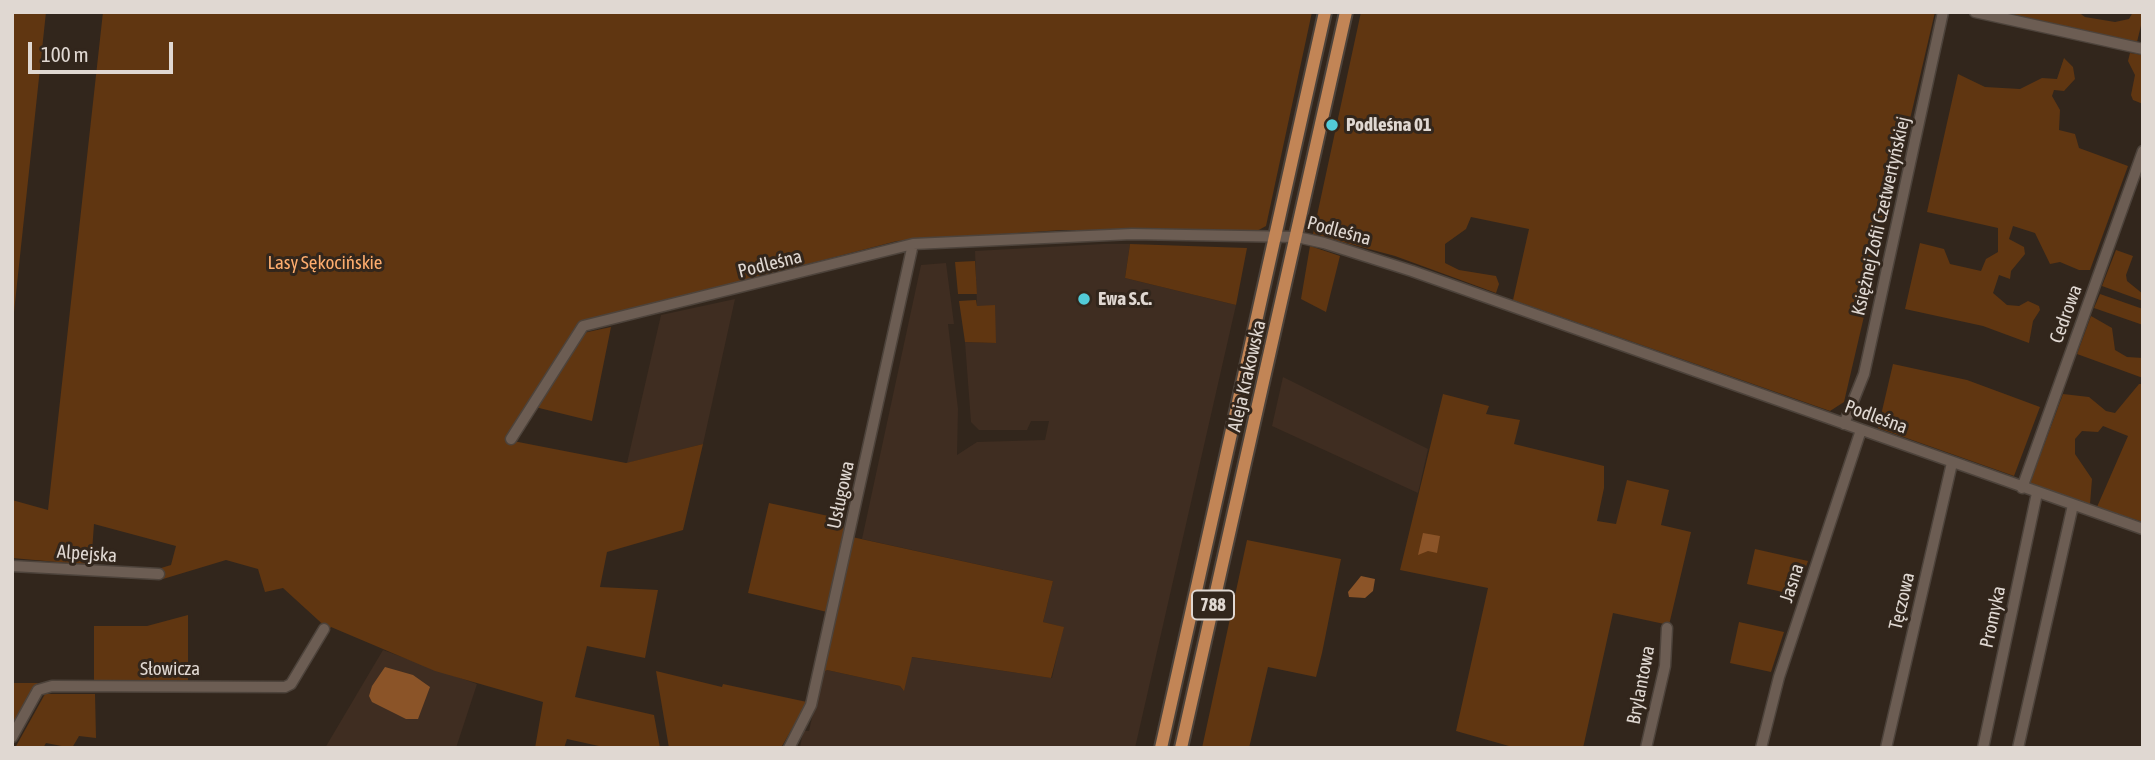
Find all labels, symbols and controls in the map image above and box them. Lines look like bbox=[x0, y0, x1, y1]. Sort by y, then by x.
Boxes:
scale bar bbox=[32, 28, 177, 72]
text: 100 m bbox=[41, 42, 89, 66]
place label: Podleśna 01 bbox=[1346, 114, 1432, 136]
street label: Księżnej Zofii Czetwertyńskiej bbox=[1847, 114, 1915, 318]
marker: Podleśna 01 bbox=[1324, 117, 1340, 133]
street label: Podleśna bbox=[1305, 212, 1373, 250]
street label: Podleśna bbox=[736, 245, 804, 283]
park label: Lasy Sękocińskie bbox=[268, 252, 382, 274]
street label: Cedrowa bbox=[2045, 282, 2087, 346]
place label: Ewa S.C. bbox=[1098, 288, 1152, 310]
marker: Ewa S.C. bbox=[1076, 291, 1092, 307]
street label: Aleja Krakowska bbox=[1223, 318, 1271, 434]
street label: Podleśna bbox=[1841, 395, 1911, 439]
street label: Usługowa bbox=[823, 459, 859, 531]
street label: Alpejska bbox=[56, 541, 118, 567]
street label: Jasna bbox=[1775, 561, 1809, 605]
street label: Tęczowa bbox=[1884, 570, 1920, 632]
street label: Promyka bbox=[1975, 584, 2011, 650]
road number: 788 bbox=[1192, 590, 1234, 620]
street label: Brylantowa bbox=[1622, 644, 1660, 726]
street label: Słowicza bbox=[140, 658, 200, 680]

